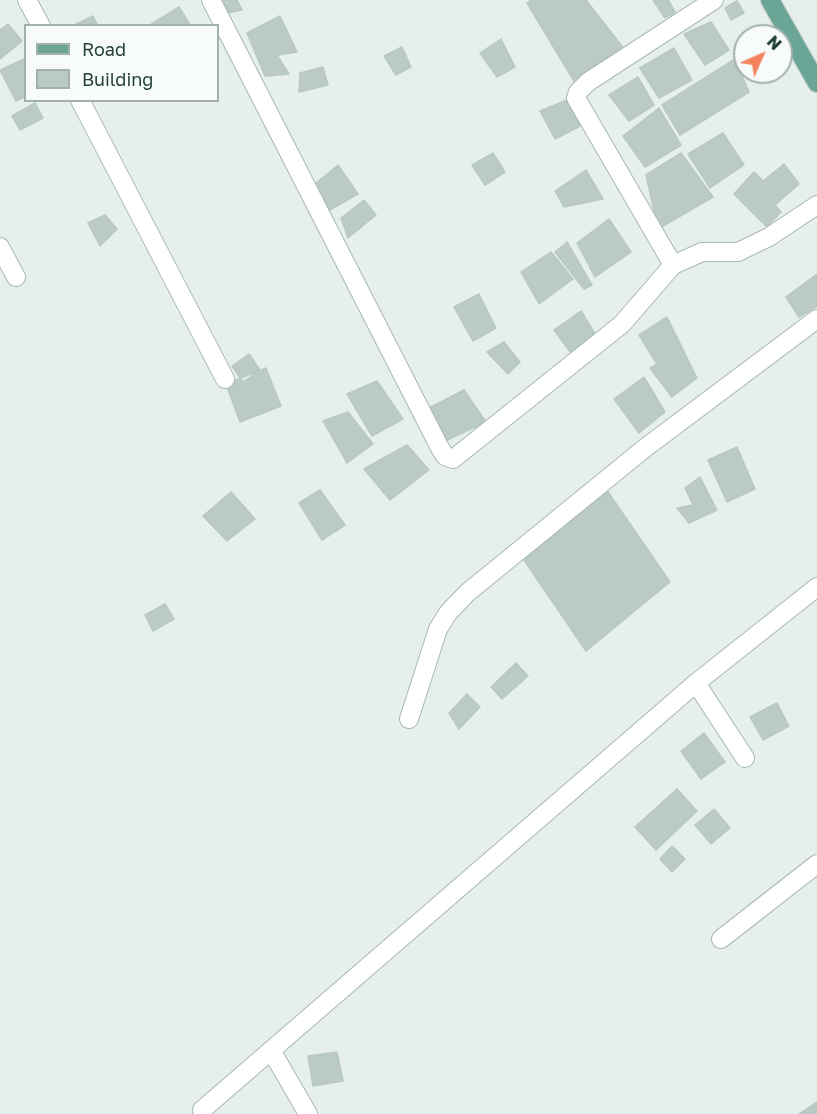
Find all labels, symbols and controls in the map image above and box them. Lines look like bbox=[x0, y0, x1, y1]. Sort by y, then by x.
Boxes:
legend bbox=[24, 24, 219, 102]
north arrow bbox=[733, 24, 793, 84]
text: N bbox=[763, 31, 786, 54]
text: Road bbox=[82, 38, 126, 60]
text: Building bbox=[82, 68, 153, 90]

